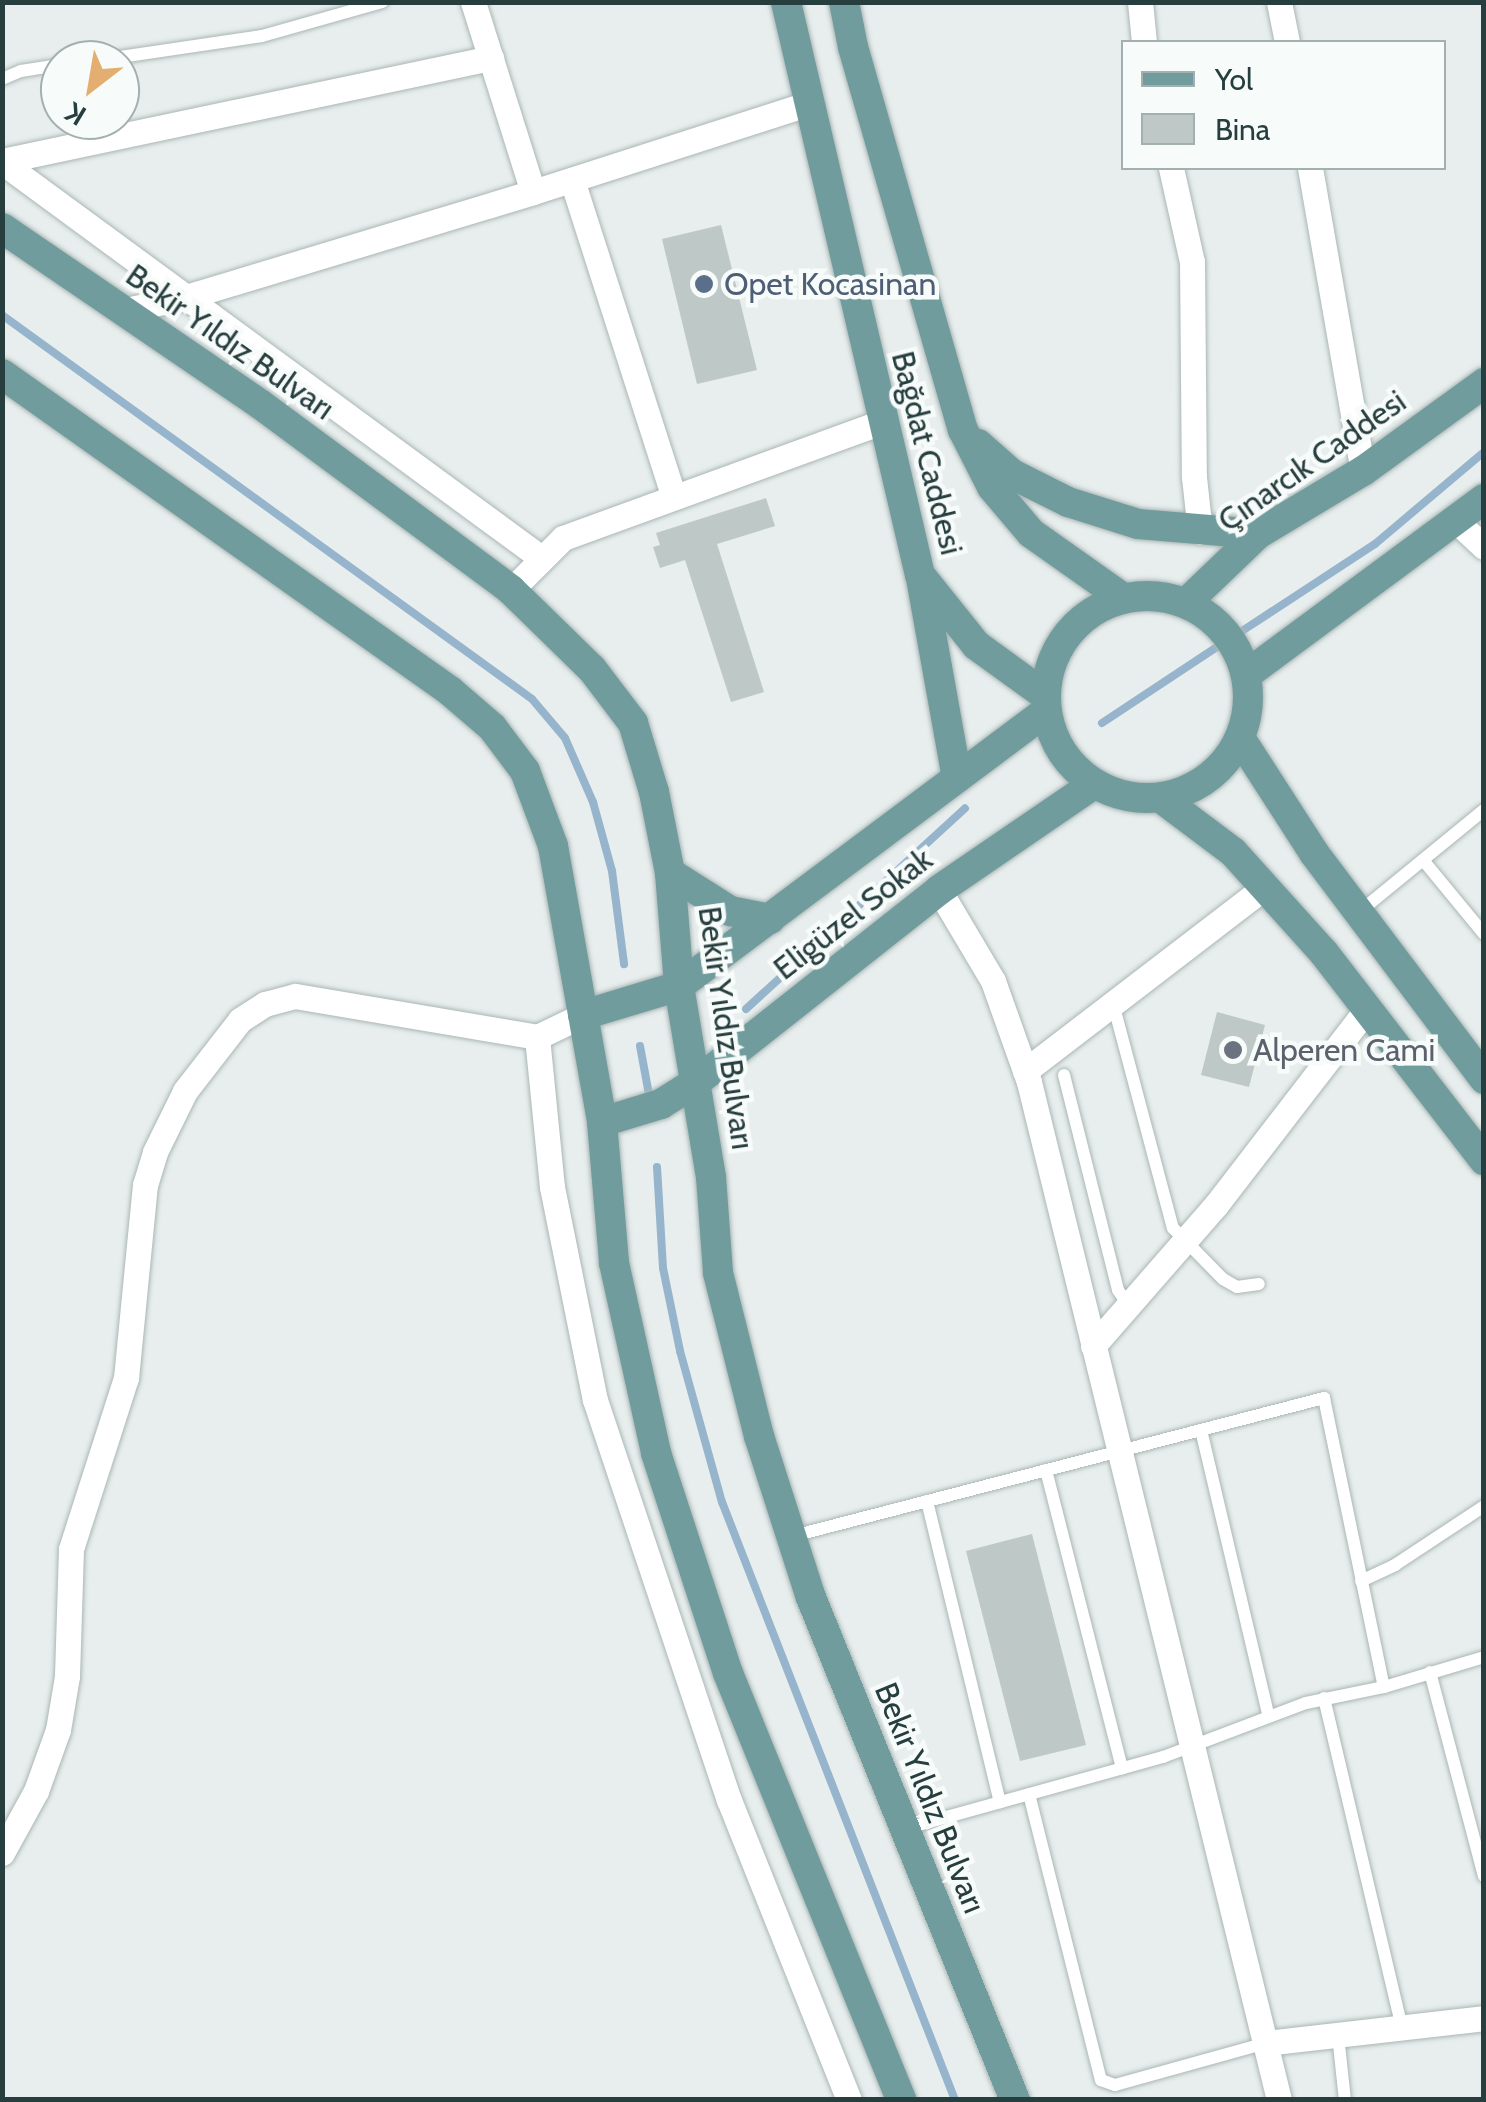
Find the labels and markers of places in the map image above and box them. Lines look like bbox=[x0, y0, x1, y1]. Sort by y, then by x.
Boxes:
place label: Opet Kocasinan bbox=[724, 265, 936, 303]
marker: Opet Kocasinan bbox=[693, 273, 715, 295]
place label: Alperen Cami bbox=[1253, 1031, 1435, 1069]
marker: Alperen Cami bbox=[1222, 1039, 1244, 1061]

